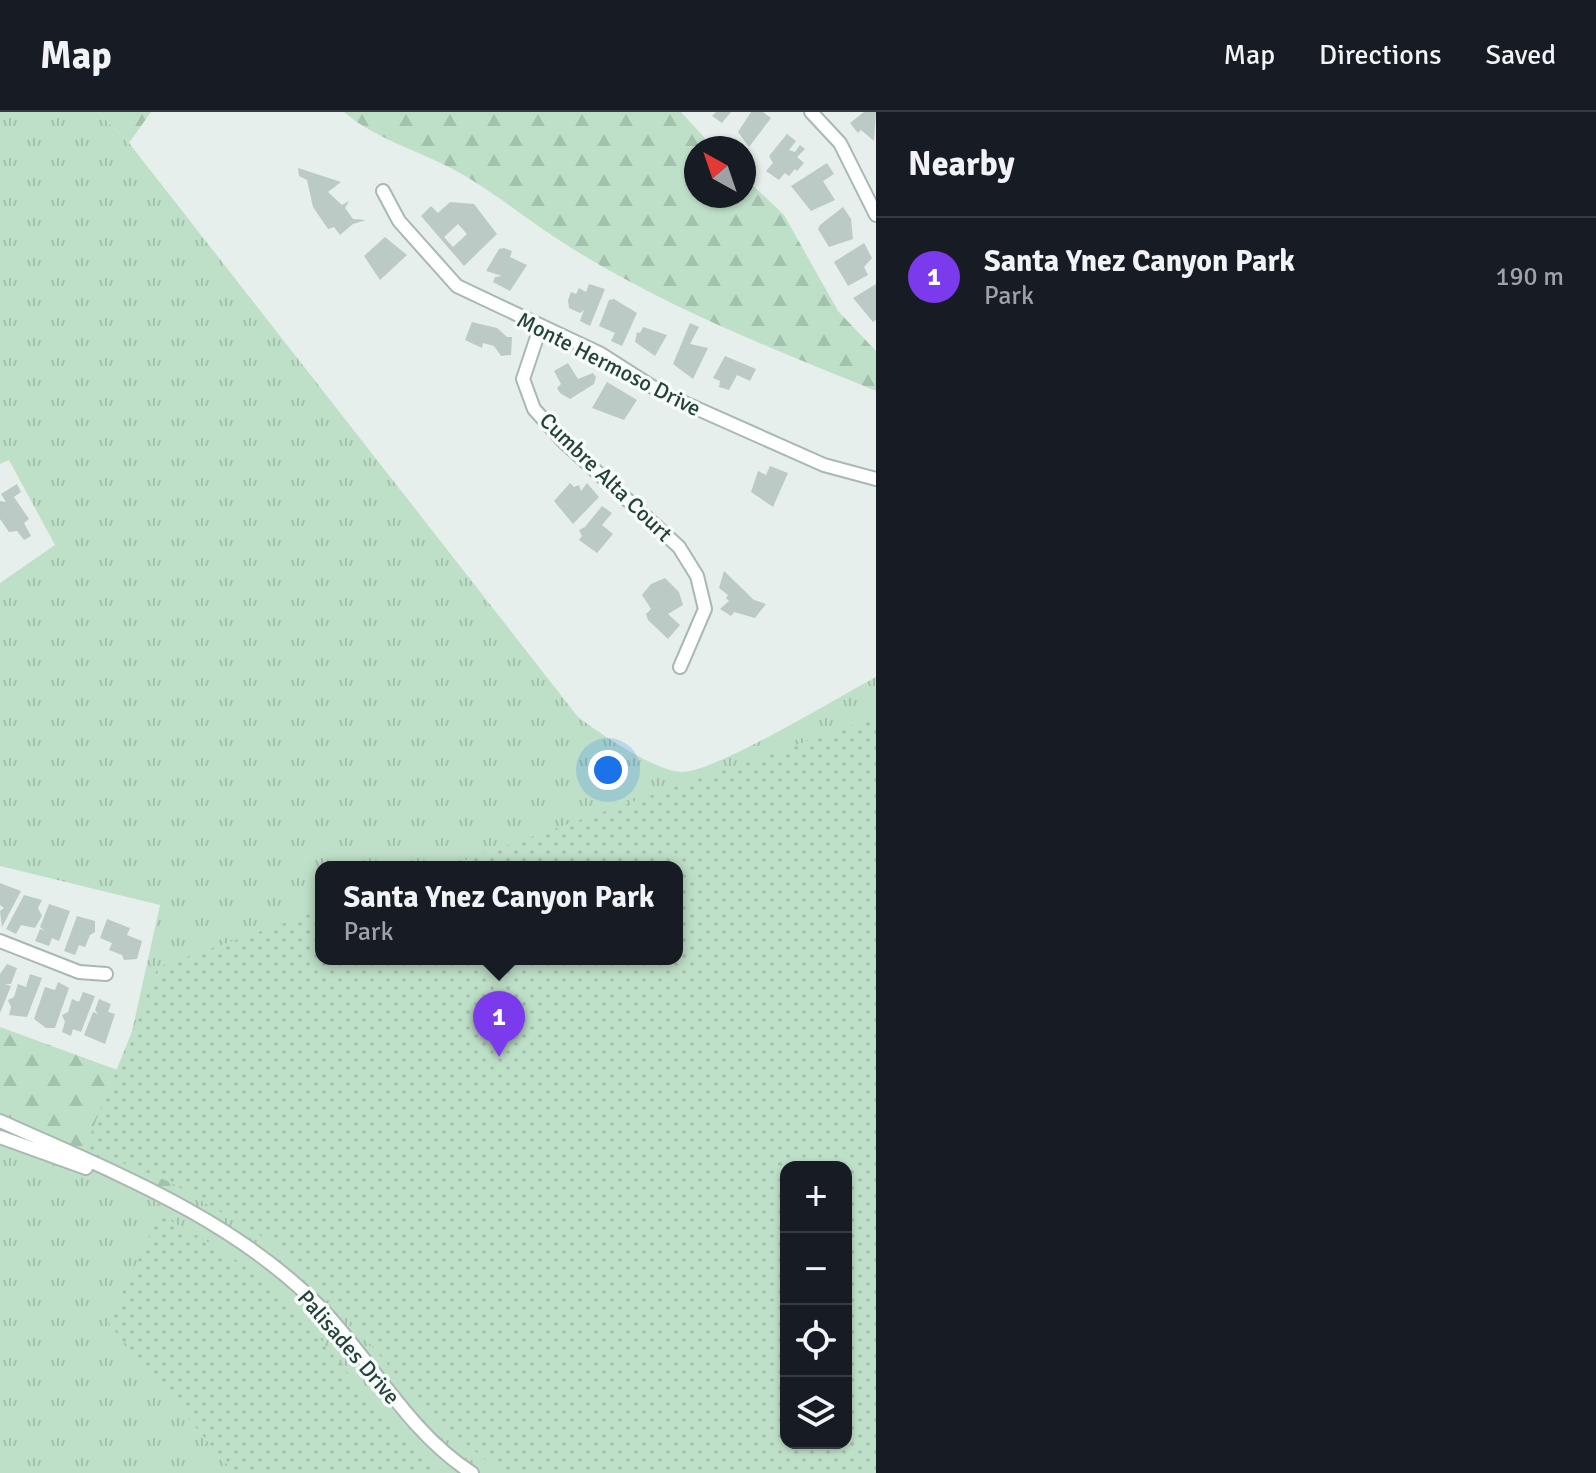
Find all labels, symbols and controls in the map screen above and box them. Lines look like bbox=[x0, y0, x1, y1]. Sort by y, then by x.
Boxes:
text: Map bbox=[40, 32, 112, 79]
text: Map bbox=[1223, 38, 1275, 72]
text: Directions bbox=[1319, 38, 1441, 72]
text: Saved bbox=[1485, 38, 1556, 72]
north arrow bbox=[684, 136, 756, 208]
text: Nearby bbox=[908, 143, 1015, 185]
text: Santa Ynez Canyon Park bbox=[984, 243, 1295, 280]
text: 1 bbox=[927, 261, 941, 293]
text: 190 m bbox=[1495, 261, 1564, 293]
text: Park bbox=[984, 280, 1034, 312]
street label: Monte Hermoso Drive bbox=[513, 306, 705, 422]
street label: Cumbre Alta Court bbox=[534, 407, 678, 547]
your location bbox=[588, 750, 628, 790]
popup bbox=[315, 861, 683, 965]
text: Santa Ynez Canyon Park bbox=[343, 879, 655, 916]
text: Park bbox=[343, 916, 393, 948]
pin: 1 bbox=[473, 991, 525, 1057]
map controls bbox=[780, 1161, 852, 1449]
button: + bbox=[780, 1161, 852, 1233]
button: − bbox=[780, 1233, 852, 1305]
street label: Palisades Drive bbox=[292, 1284, 406, 1410]
button: locate bbox=[780, 1305, 852, 1377]
button: layers bbox=[780, 1377, 852, 1449]

